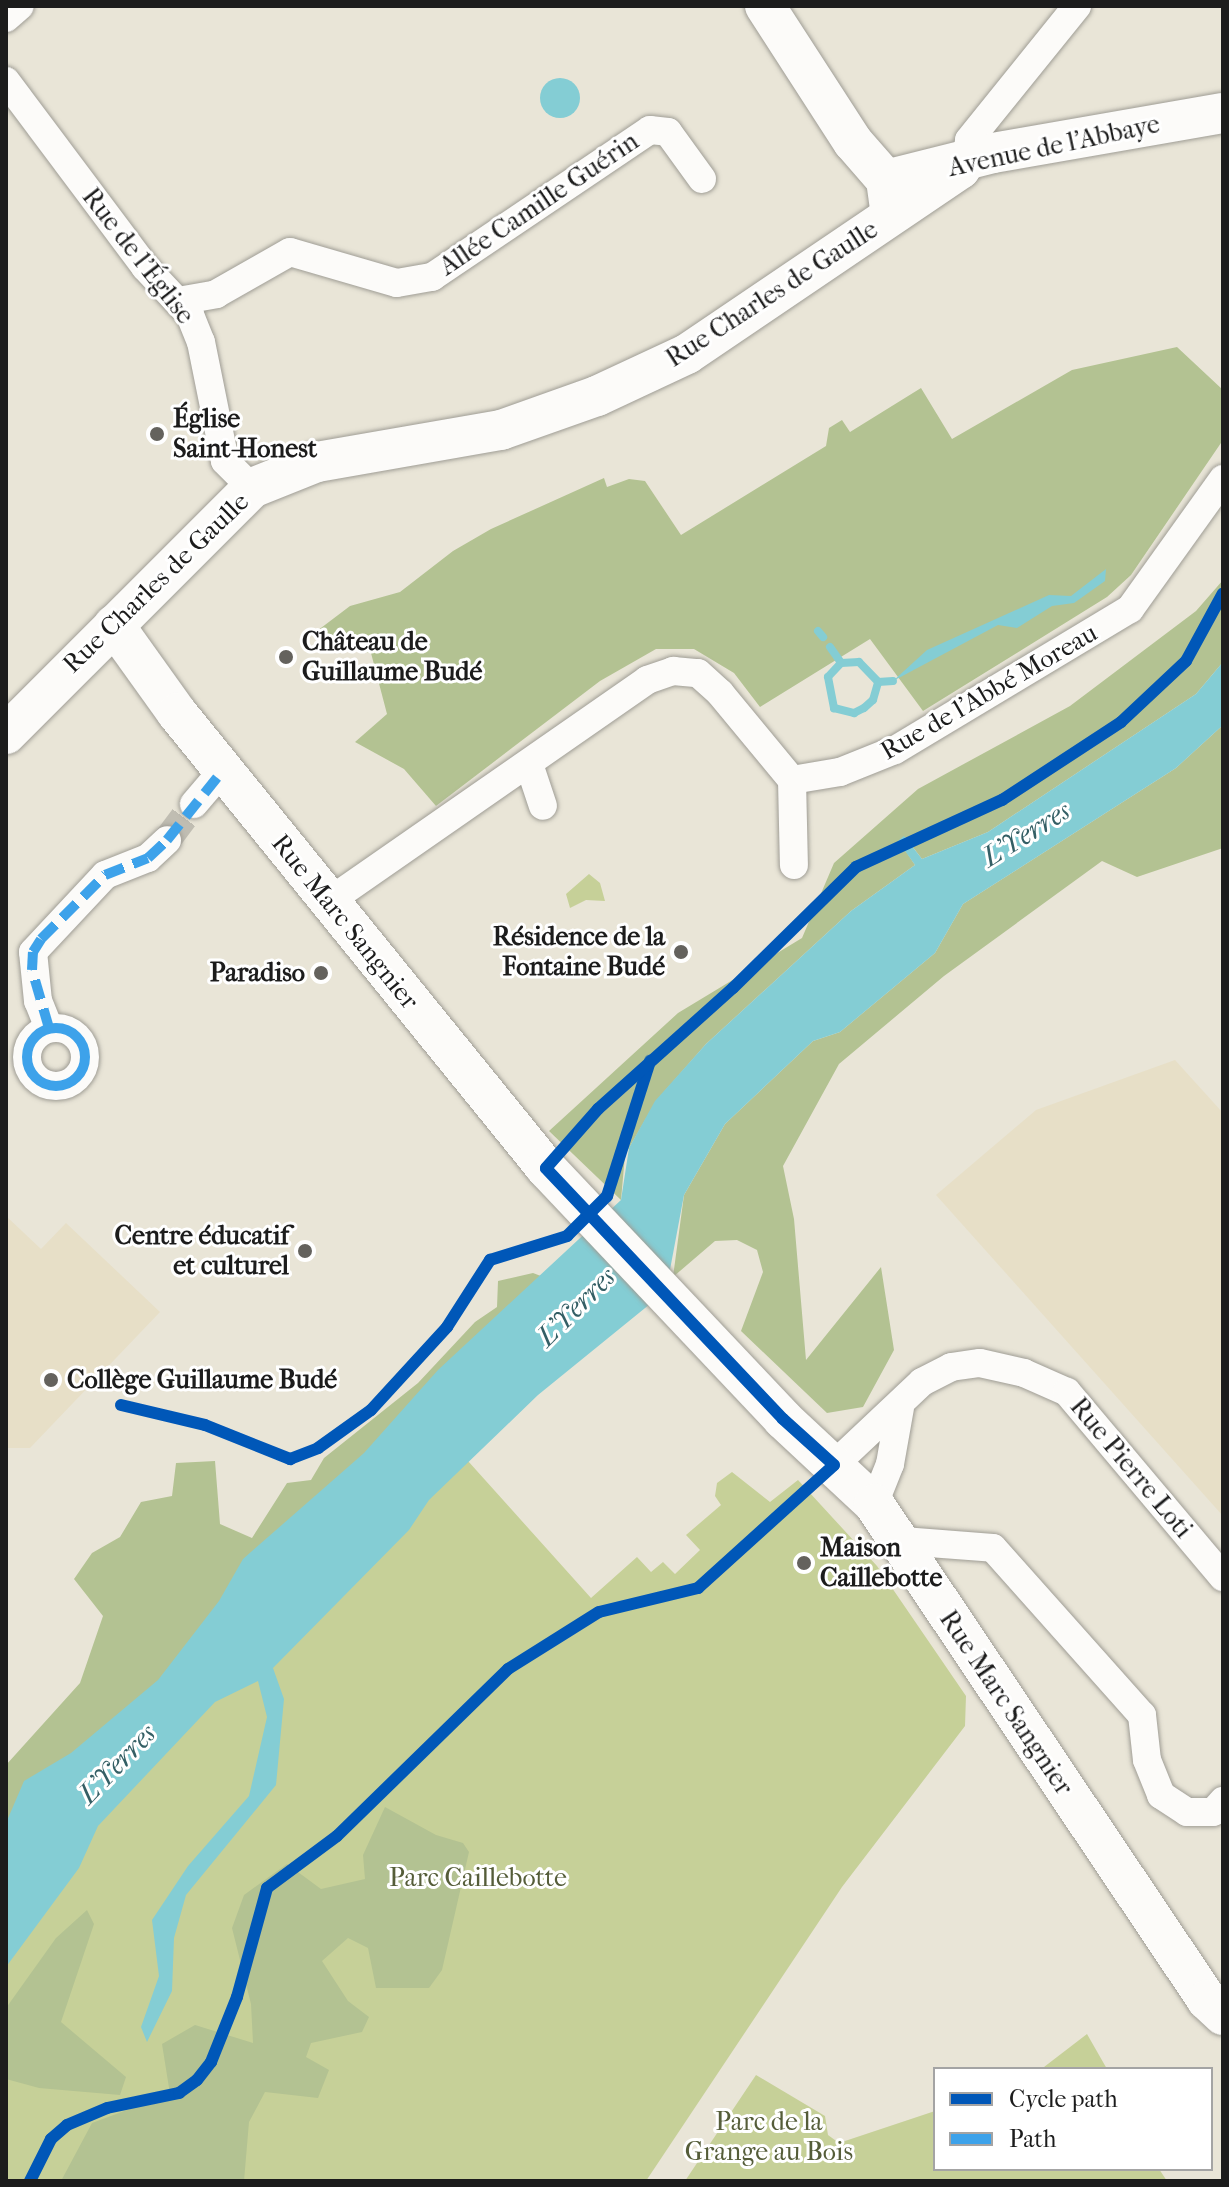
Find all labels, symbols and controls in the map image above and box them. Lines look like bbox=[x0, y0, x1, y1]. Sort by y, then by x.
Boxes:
street label: Avenue de l'Abbaye bbox=[945, 108, 1163, 184]
street label: Allée Camille Guérin bbox=[433, 126, 645, 282]
street label: Rue de l'Église bbox=[75, 182, 201, 330]
street label: Rue Charles de Gaulle bbox=[660, 214, 884, 374]
place label: Église Saint-Honest bbox=[173, 403, 317, 464]
marker: Église Saint-Honest bbox=[148, 425, 166, 443]
street label: Rue Charles de Gaulle bbox=[57, 486, 255, 680]
street label: Rue de l'Abbé Moreau bbox=[875, 617, 1103, 767]
place label: Château de Guillaume Budé bbox=[302, 626, 482, 688]
marker: Château de Guillaume Budé bbox=[277, 648, 295, 666]
water label: L'Yerres bbox=[976, 794, 1076, 874]
street label: Rue Marc Sangnier bbox=[265, 828, 425, 1016]
place label: Résidence de la Fontaine Budé bbox=[493, 921, 665, 982]
marker: Résidence de la Fontaine Budé bbox=[672, 943, 690, 961]
place label: Paradiso bbox=[210, 957, 305, 989]
marker: Paradiso bbox=[312, 964, 330, 982]
place label: Centre éducatif et culturel bbox=[115, 1220, 289, 1282]
marker: Centre éducatif et culturel bbox=[296, 1242, 314, 1260]
water label: L'Yerres bbox=[530, 1261, 622, 1353]
place label: Collège Guillaume Budé bbox=[67, 1364, 337, 1396]
marker: Collège Guillaume Budé bbox=[42, 1371, 60, 1389]
street label: Rue Pierre Loti bbox=[1063, 1391, 1199, 1545]
place label: Maison Caillebotte bbox=[820, 1532, 942, 1594]
marker: Maison Caillebotte bbox=[795, 1554, 813, 1572]
street label: Rue Marc Sangnier bbox=[933, 1605, 1079, 1801]
water label: L'Yerres bbox=[71, 1717, 163, 1811]
park label: Parc Caillebotte bbox=[389, 1862, 567, 1894]
legend bbox=[933, 2067, 1213, 2171]
text: Cycle path bbox=[1009, 2085, 1118, 2113]
park label: Parc de la Grange au Bois bbox=[685, 2106, 853, 2168]
text: Path bbox=[1009, 2125, 1056, 2153]

